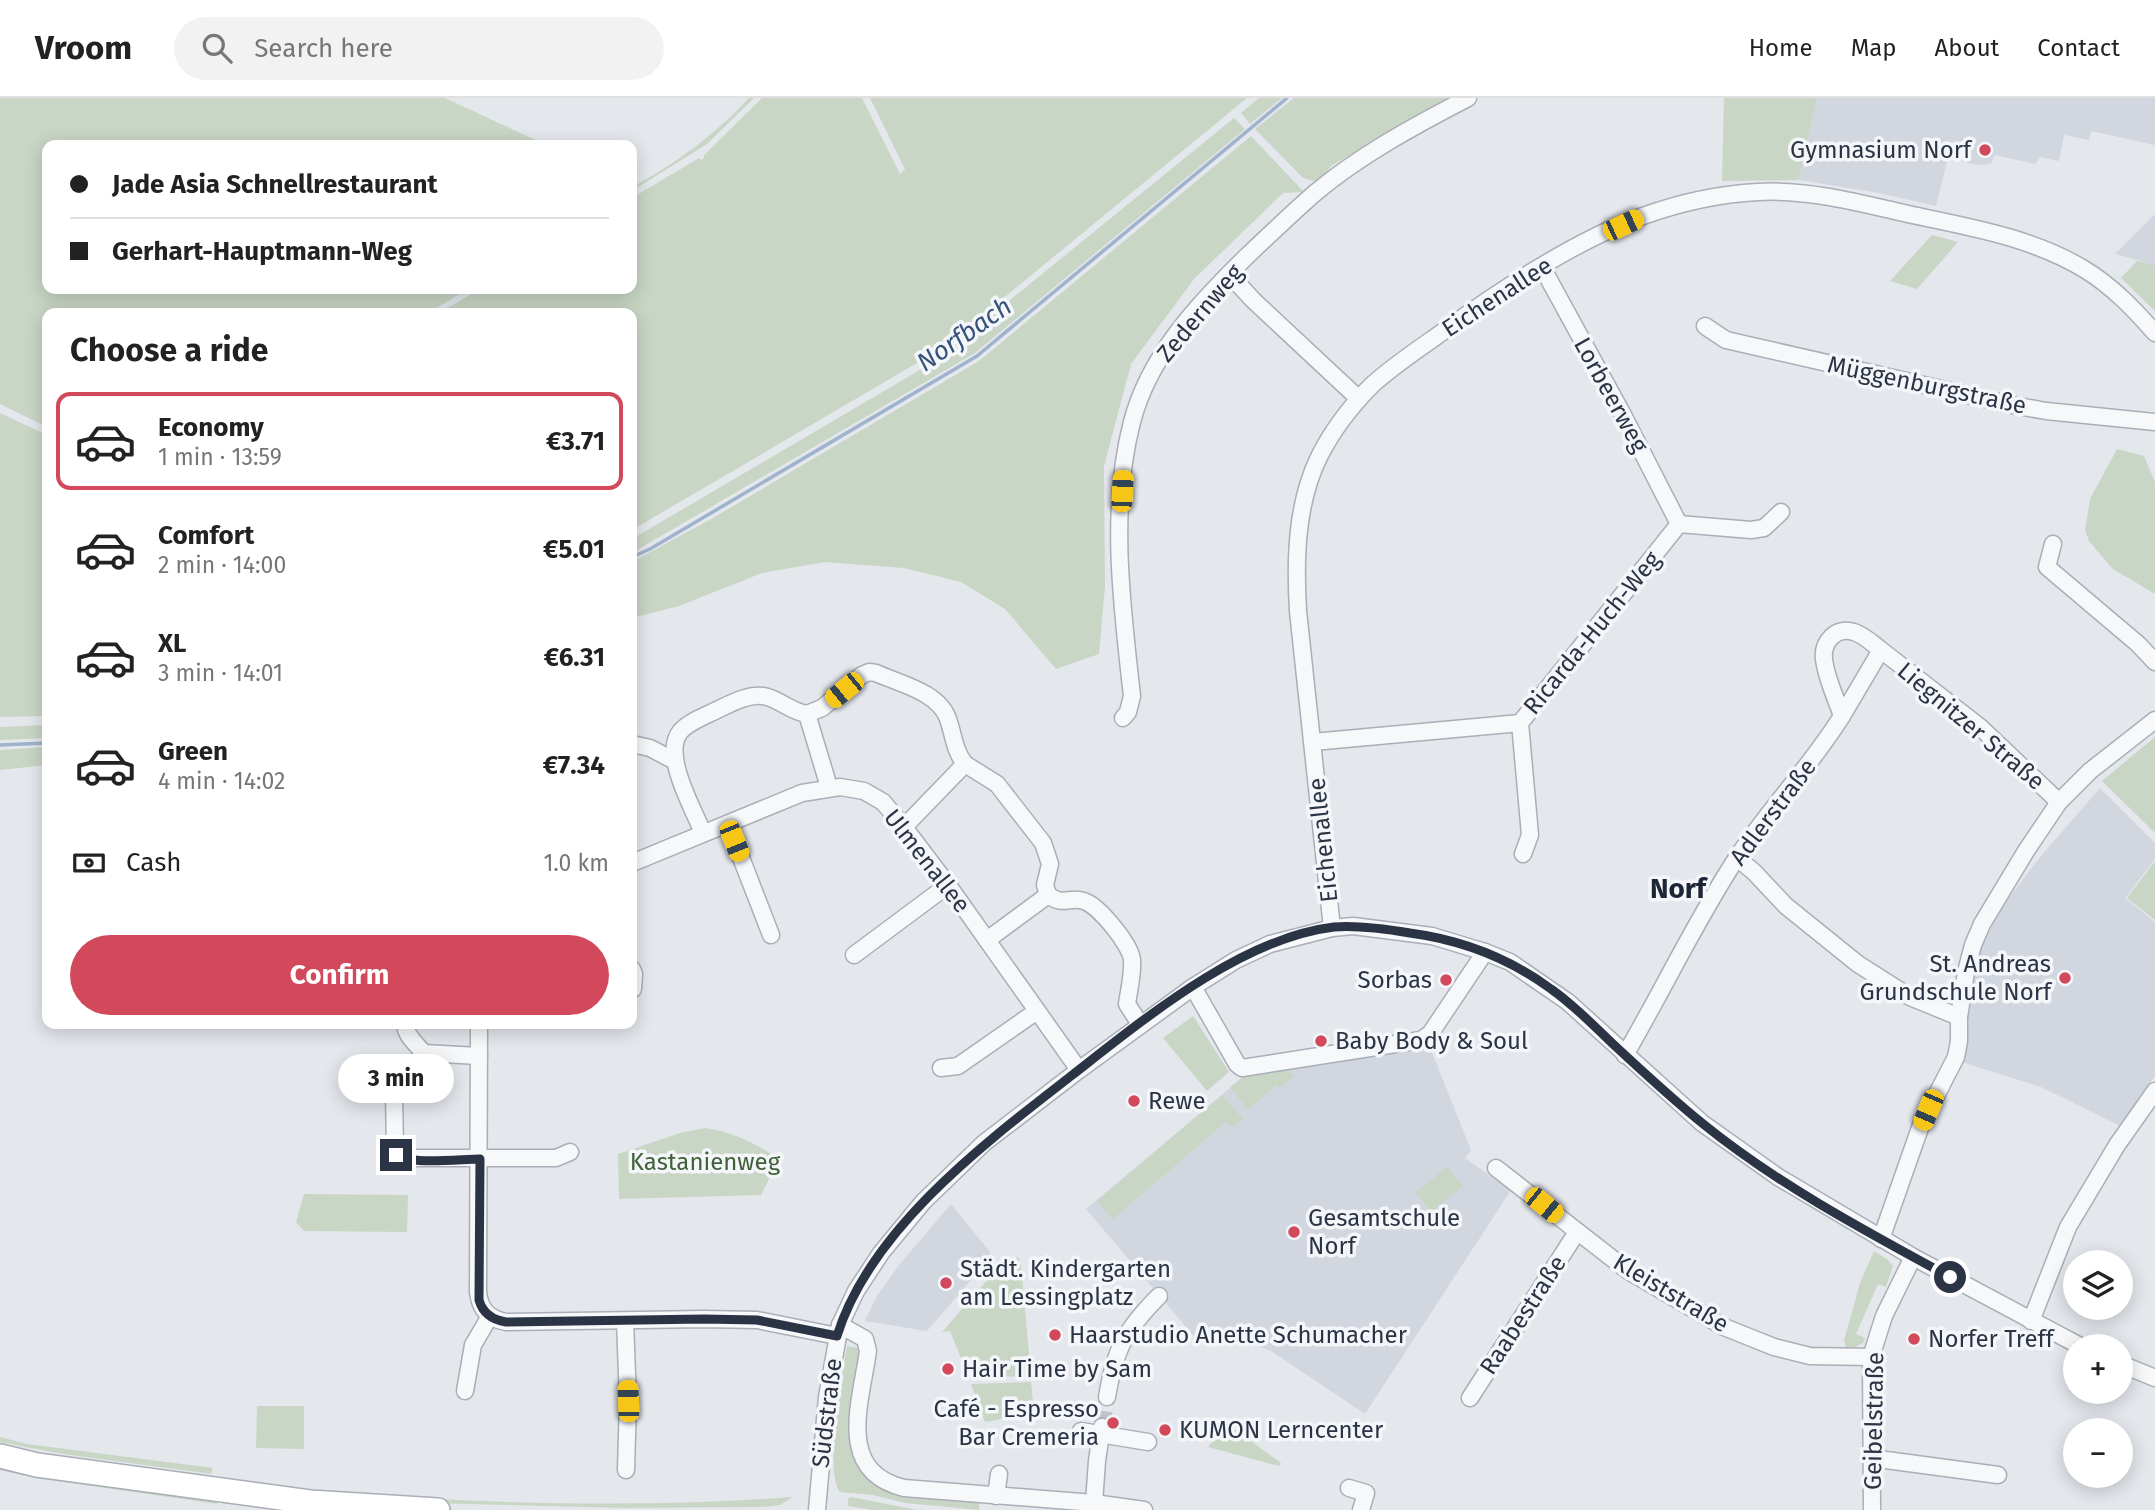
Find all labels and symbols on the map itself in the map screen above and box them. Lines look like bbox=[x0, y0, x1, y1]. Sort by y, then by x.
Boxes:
place label: Gymnasium Norf bbox=[1790, 136, 1973, 164]
marker: Gymnasium Norf bbox=[1977, 142, 1993, 158]
car bbox=[1600, 207, 1647, 243]
street label: Eichenallee bbox=[1437, 251, 1557, 343]
street label: Zedernweg bbox=[1151, 258, 1249, 367]
water label: Norfbach bbox=[911, 291, 1018, 378]
street label: Lorbeerweg bbox=[1568, 333, 1654, 458]
street label: Müggenburgstraße bbox=[1825, 350, 2029, 420]
car bbox=[1111, 469, 1134, 513]
street label: Ricarda-Huch-Weg bbox=[1518, 545, 1667, 720]
street label: Liegnitzer Straße bbox=[1892, 656, 2050, 796]
car bbox=[822, 669, 867, 711]
street label: Adlerstraße bbox=[1724, 753, 1822, 871]
street label: Eichenallee bbox=[1303, 776, 1343, 904]
street label: Ulmenallee bbox=[878, 804, 976, 918]
car bbox=[717, 818, 752, 864]
district label: Norf bbox=[1650, 872, 1709, 905]
place label: St. Andreas Grundschule Norf bbox=[1859, 950, 2053, 1006]
place label: Sorbas bbox=[1358, 966, 1432, 994]
marker: St. Andreas Grundschule Norf bbox=[2057, 970, 2073, 986]
marker: Sorbas bbox=[1438, 972, 1454, 988]
place label: Baby Body & Soul bbox=[1335, 1027, 1528, 1055]
marker: Baby Body & Soul bbox=[1313, 1033, 1329, 1049]
callout: 3 min bbox=[338, 1054, 454, 1102]
place label: Rewe bbox=[1148, 1087, 1206, 1115]
car bbox=[1911, 1087, 1946, 1133]
marker: Rewe bbox=[1126, 1093, 1142, 1109]
route end bbox=[380, 1139, 412, 1171]
park label: Kastanienweg bbox=[630, 1148, 781, 1176]
car bbox=[1522, 1184, 1567, 1226]
place label: Gesamtschule Norf bbox=[1308, 1204, 1460, 1260]
marker: Gesamtschule Norf bbox=[1286, 1224, 1302, 1240]
street label: Kleiststraße bbox=[1608, 1248, 1734, 1338]
street label: Raabestraße bbox=[1474, 1250, 1572, 1380]
place label: Städt. Kindergarten am Lessingplatz bbox=[960, 1255, 1171, 1311]
route start bbox=[1934, 1261, 1966, 1293]
marker: Städt. Kindergarten am Lessingplatz bbox=[938, 1275, 954, 1291]
place label: Haarstudio Anette Schumacher bbox=[1069, 1321, 1408, 1349]
place label: Norfer Treff bbox=[1928, 1325, 2056, 1353]
marker: Haarstudio Anette Schumacher bbox=[1047, 1327, 1063, 1343]
marker: Norfer Treff bbox=[1906, 1331, 1922, 1347]
street label: Geibelstraße bbox=[1859, 1352, 1889, 1490]
place label: Hair Time by Sam bbox=[962, 1355, 1152, 1383]
street label: Südstraße bbox=[806, 1357, 848, 1469]
marker: Hair Time by Sam bbox=[940, 1361, 956, 1377]
car bbox=[617, 1380, 640, 1422]
place label: Café - Espresso Bar Cremeria bbox=[933, 1395, 1099, 1451]
marker: Café - Espresso Bar Cremeria bbox=[1105, 1415, 1121, 1431]
place label: KUMON Lerncenter bbox=[1179, 1416, 1384, 1444]
marker: KUMON Lerncenter bbox=[1157, 1422, 1173, 1438]

